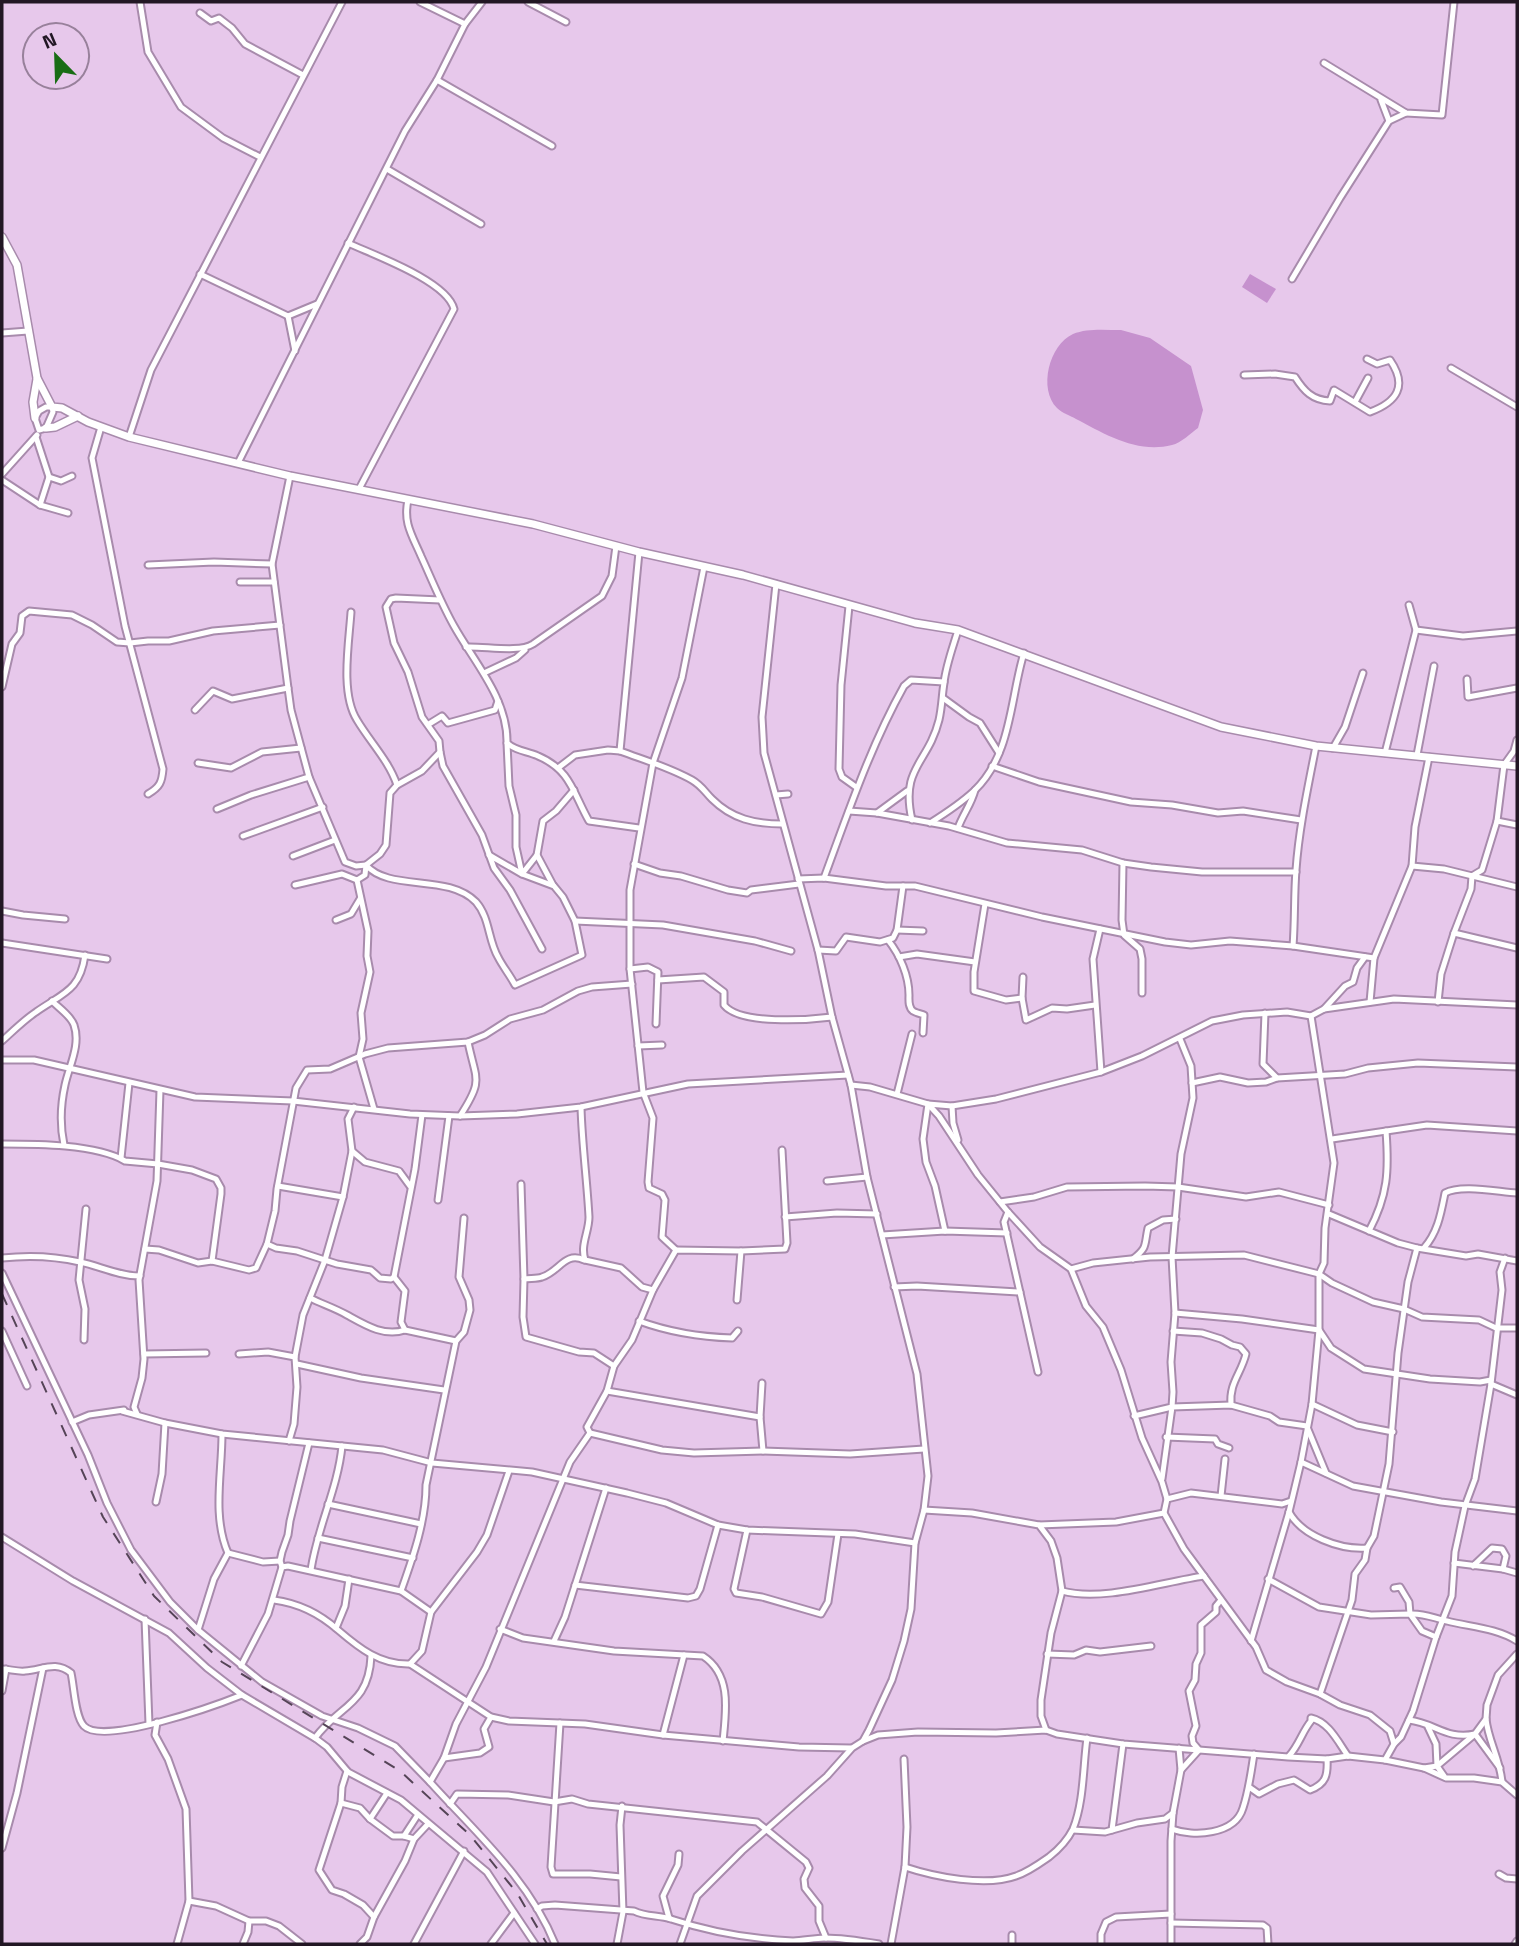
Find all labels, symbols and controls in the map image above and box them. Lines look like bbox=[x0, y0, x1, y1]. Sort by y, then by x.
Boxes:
north arrow bbox=[21, 21, 91, 91]
text: N bbox=[37, 24, 61, 56]

